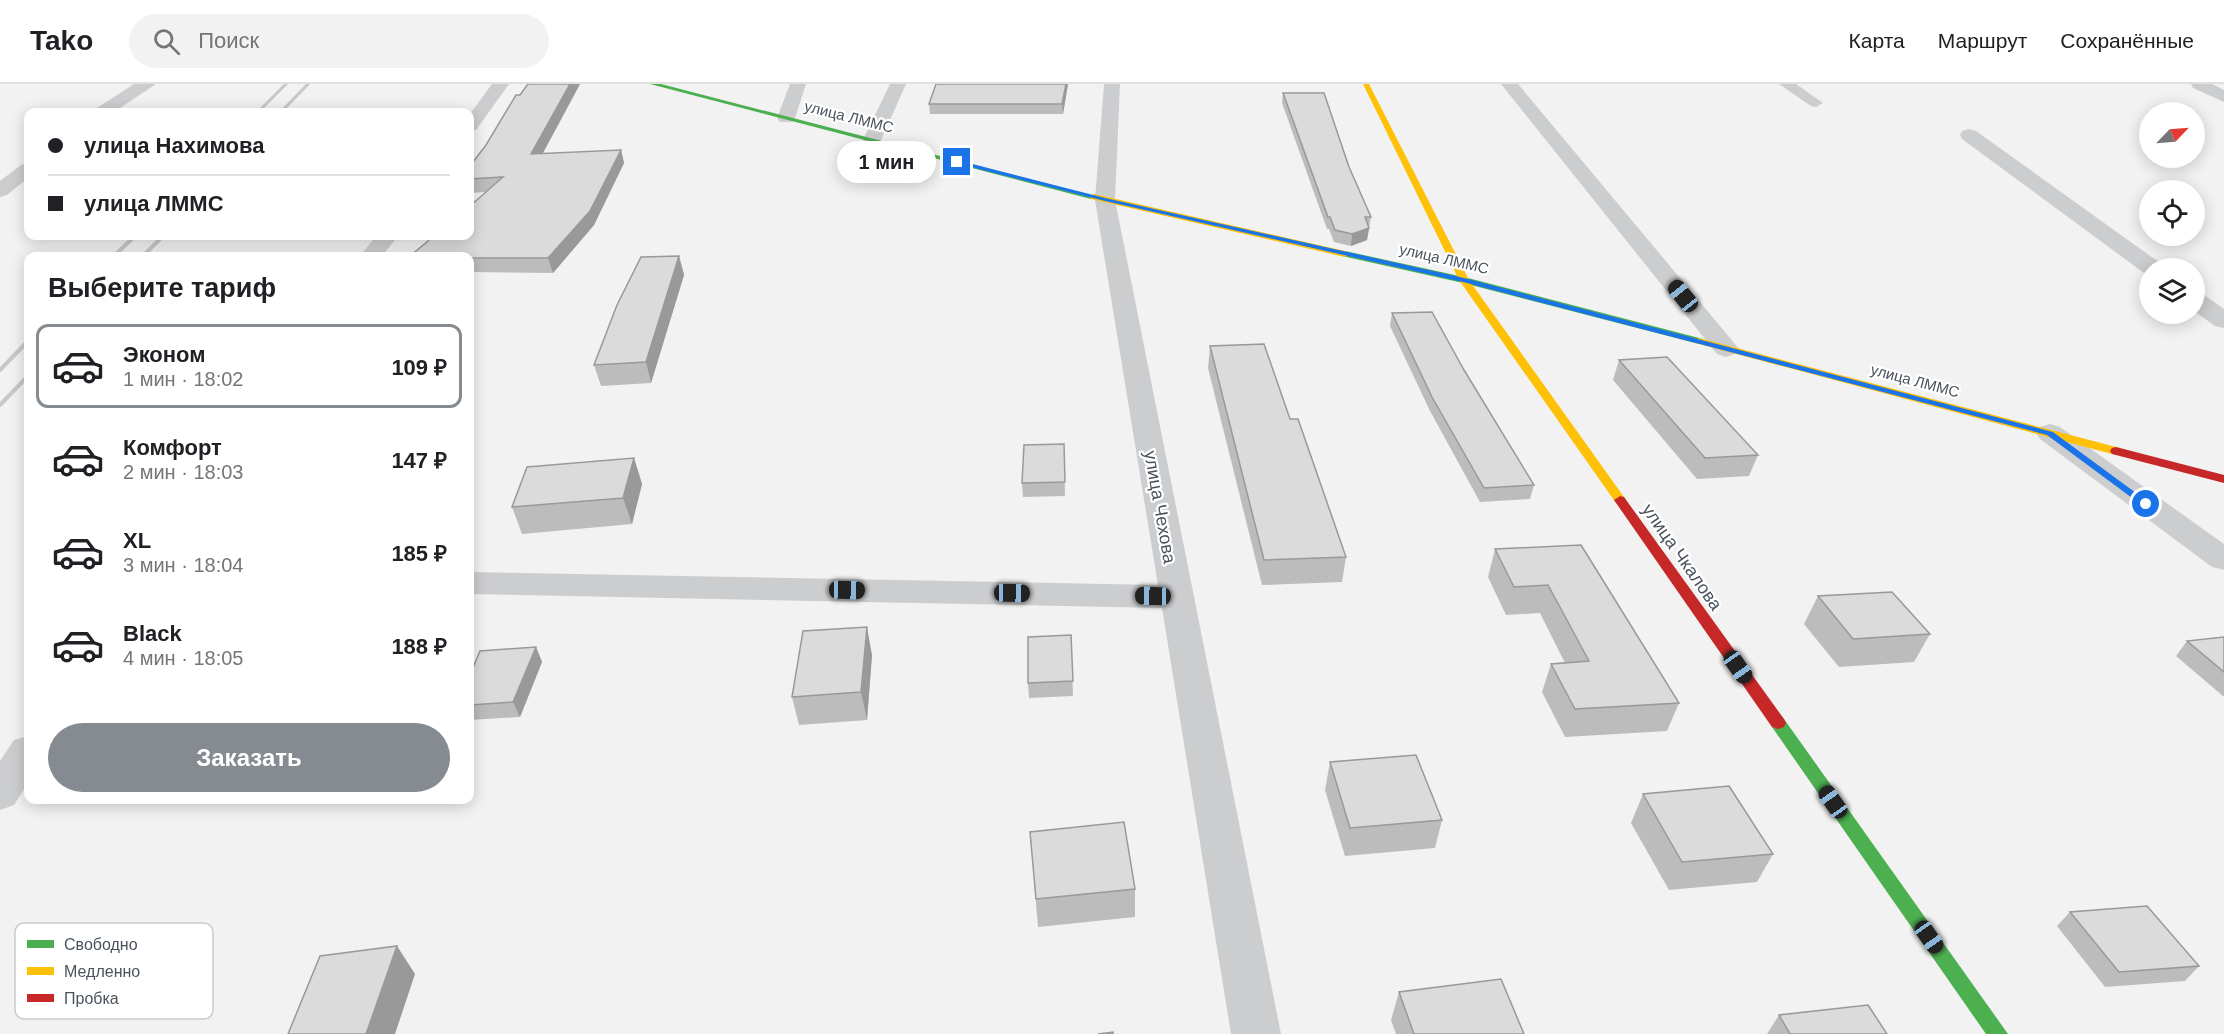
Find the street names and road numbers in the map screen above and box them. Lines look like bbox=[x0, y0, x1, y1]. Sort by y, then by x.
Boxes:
street label: улица ЛММС bbox=[803, 97, 896, 136]
street label: улица ЛММС bbox=[1398, 240, 1491, 277]
street label: улица ЛММС bbox=[1869, 361, 1961, 401]
street label: улица Чехова bbox=[1140, 449, 1180, 566]
street label: улица Чкалова bbox=[1638, 500, 1727, 615]

